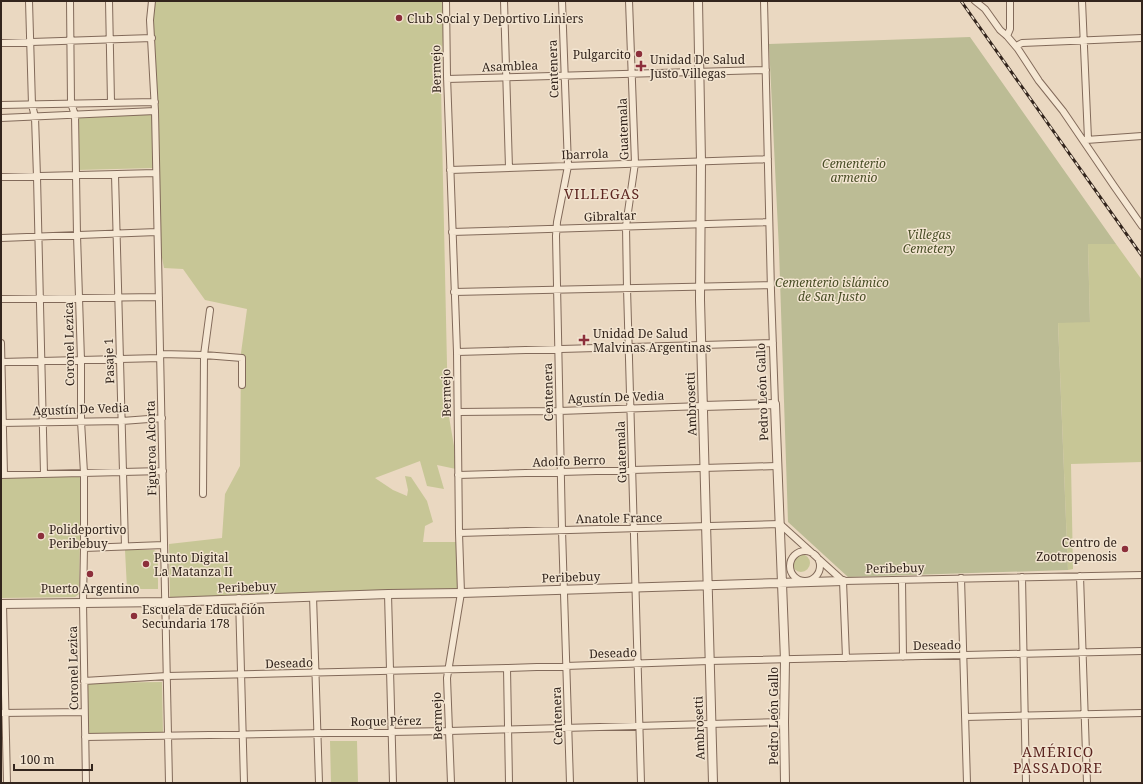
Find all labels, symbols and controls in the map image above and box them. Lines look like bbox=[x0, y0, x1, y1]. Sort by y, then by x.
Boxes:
place label: Club Social y Deportivo Liniers bbox=[407, 10, 583, 27]
marker: Club Social y Deportivo Liniers bbox=[394, 13, 404, 23]
street label: Centenera bbox=[543, 39, 563, 99]
street label: Bermejo bbox=[427, 45, 445, 93]
place label: Pulgarcito bbox=[573, 46, 631, 63]
marker: Pulgarcito bbox=[634, 49, 644, 59]
place label: Unidad De Salud Justo Villegas bbox=[649, 51, 746, 82]
street label: Asamblea bbox=[482, 57, 539, 75]
marker: Unidad De Salud Justo Villegas bbox=[635, 60, 647, 72]
street label: Guatemala bbox=[613, 97, 633, 160]
street label: Ibarrola bbox=[561, 145, 609, 163]
park label: Cementerio armenio bbox=[822, 155, 886, 186]
district label: VILLEGAS bbox=[564, 184, 640, 203]
street label: Gibraltar bbox=[584, 207, 637, 225]
park label: Villegas Cemetery bbox=[903, 226, 955, 257]
park label: Cementerio islámico de San Justo bbox=[775, 274, 889, 305]
street label: Coronel Lezica bbox=[60, 301, 78, 386]
place label: Unidad De Salud Malvinas Argentinas bbox=[593, 325, 711, 356]
marker: Unidad De Salud Malvinas Argentinas bbox=[578, 334, 590, 346]
street label: Pasaje 1 bbox=[100, 338, 118, 384]
street label: Pedro León Gallo bbox=[752, 343, 772, 441]
street label: Centenera bbox=[539, 362, 557, 421]
street label: Bermejo bbox=[437, 369, 455, 417]
street label: Ambrosetti bbox=[681, 372, 701, 436]
street label: Agustín De Vedia bbox=[567, 387, 665, 407]
street label: Agustín De Vedia bbox=[32, 399, 130, 419]
street label: Figueroa Alcorta bbox=[142, 400, 160, 496]
street label: Guatemala bbox=[611, 420, 631, 483]
street label: Adolfo Berro bbox=[532, 451, 606, 471]
street label: Anatole France bbox=[576, 509, 662, 527]
place label: Polideportivo Peribebuy bbox=[49, 521, 126, 552]
marker: Polideportivo Peribebuy bbox=[36, 531, 46, 541]
place label: Centro de Zootropenosis bbox=[1036, 534, 1117, 565]
marker: Centro de Zootropenosis bbox=[1120, 544, 1130, 554]
place label: Punto Digital La Matanza II bbox=[154, 549, 233, 580]
marker: Punto Digital La Matanza II bbox=[141, 559, 151, 569]
street label: Peribebuy bbox=[865, 559, 925, 577]
street label: Peribebuy bbox=[541, 567, 601, 587]
marker: Puerto Argentino bbox=[85, 569, 95, 579]
street label: Peribebuy bbox=[217, 577, 277, 597]
place label: Puerto Argentino bbox=[41, 580, 139, 597]
place label: Escuela de Educación Secundaria 178 bbox=[142, 601, 265, 632]
marker: Escuela de Educación Secundaria 178 bbox=[129, 611, 139, 621]
street label: Coronel Lezica bbox=[64, 625, 82, 710]
street label: Deseado bbox=[913, 636, 961, 654]
street label: Deseado bbox=[589, 644, 637, 662]
street label: Deseado bbox=[265, 654, 313, 672]
street label: Pedro León Gallo bbox=[765, 667, 782, 765]
street label: Centenera bbox=[547, 686, 567, 746]
street label: Bermejo bbox=[428, 692, 446, 740]
street label: Ambrosetti bbox=[689, 696, 709, 760]
street label: Roque Pérez bbox=[350, 712, 422, 730]
district label: AMÉRICO PASSADORE bbox=[1013, 742, 1103, 777]
scale bar bbox=[14, 746, 92, 772]
text: 100 m bbox=[20, 751, 55, 768]

